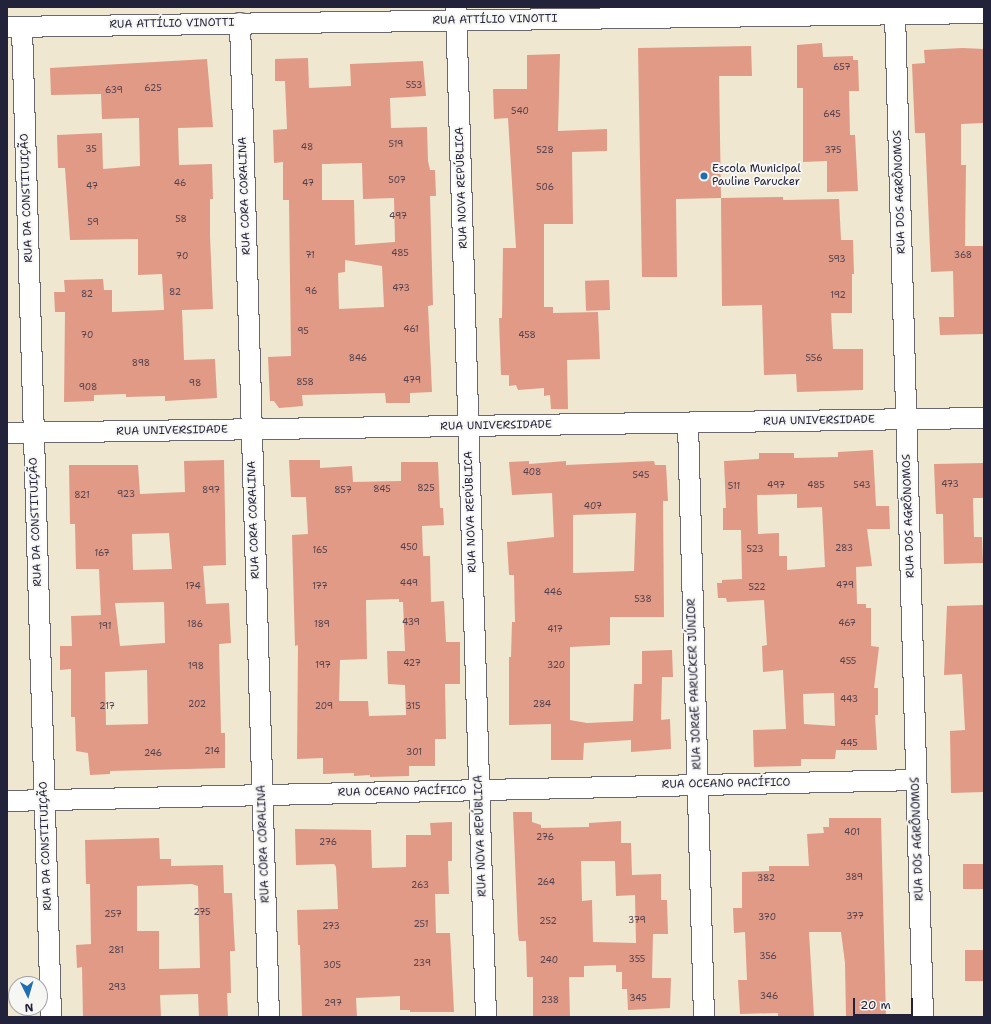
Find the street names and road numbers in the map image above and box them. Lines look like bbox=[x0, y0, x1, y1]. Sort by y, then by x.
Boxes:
street label: RUA ATTÍLIO VINOTTI bbox=[432, 12, 558, 28]
street label: RUA ATTÍLIO VINOTTI bbox=[109, 16, 235, 32]
street label: RUA NOVA REPÚBLICA bbox=[453, 127, 471, 249]
street label: RUA DOS AGRÔNOMOS bbox=[891, 130, 909, 254]
street label: RUA DA CONSTITUIÇÃO bbox=[18, 133, 36, 263]
street label: RUA CORA CORALINA bbox=[236, 137, 254, 255]
street label: RUA UNIVERSIDADE bbox=[763, 413, 875, 429]
street label: RUA UNIVERSIDADE bbox=[440, 418, 552, 434]
street label: RUA UNIVERSIDADE bbox=[116, 423, 228, 439]
street label: RUA NOVA REPÚBLICA bbox=[462, 451, 480, 573]
street label: RUA DOS AGRÔNOMOS bbox=[900, 454, 918, 578]
street label: RUA DA CONSTITUIÇÃO bbox=[27, 457, 45, 587]
street label: RUA CORA CORALINA bbox=[245, 461, 263, 579]
street label: RUA JORGE PARUCKER JÚNIOR bbox=[685, 598, 705, 770]
street label: RUA NOVA REPÚBLICA bbox=[472, 775, 490, 897]
street label: RUA OCEANO PACÍFICO bbox=[662, 776, 790, 792]
street label: RUA DOS AGRÔNOMOS bbox=[909, 777, 927, 901]
street label: RUA DA CONSTITUIÇÃO bbox=[37, 781, 55, 911]
street label: RUA OCEANO PACÍFICO bbox=[338, 784, 466, 800]
street label: RUA CORA CORALINA bbox=[255, 785, 273, 903]

